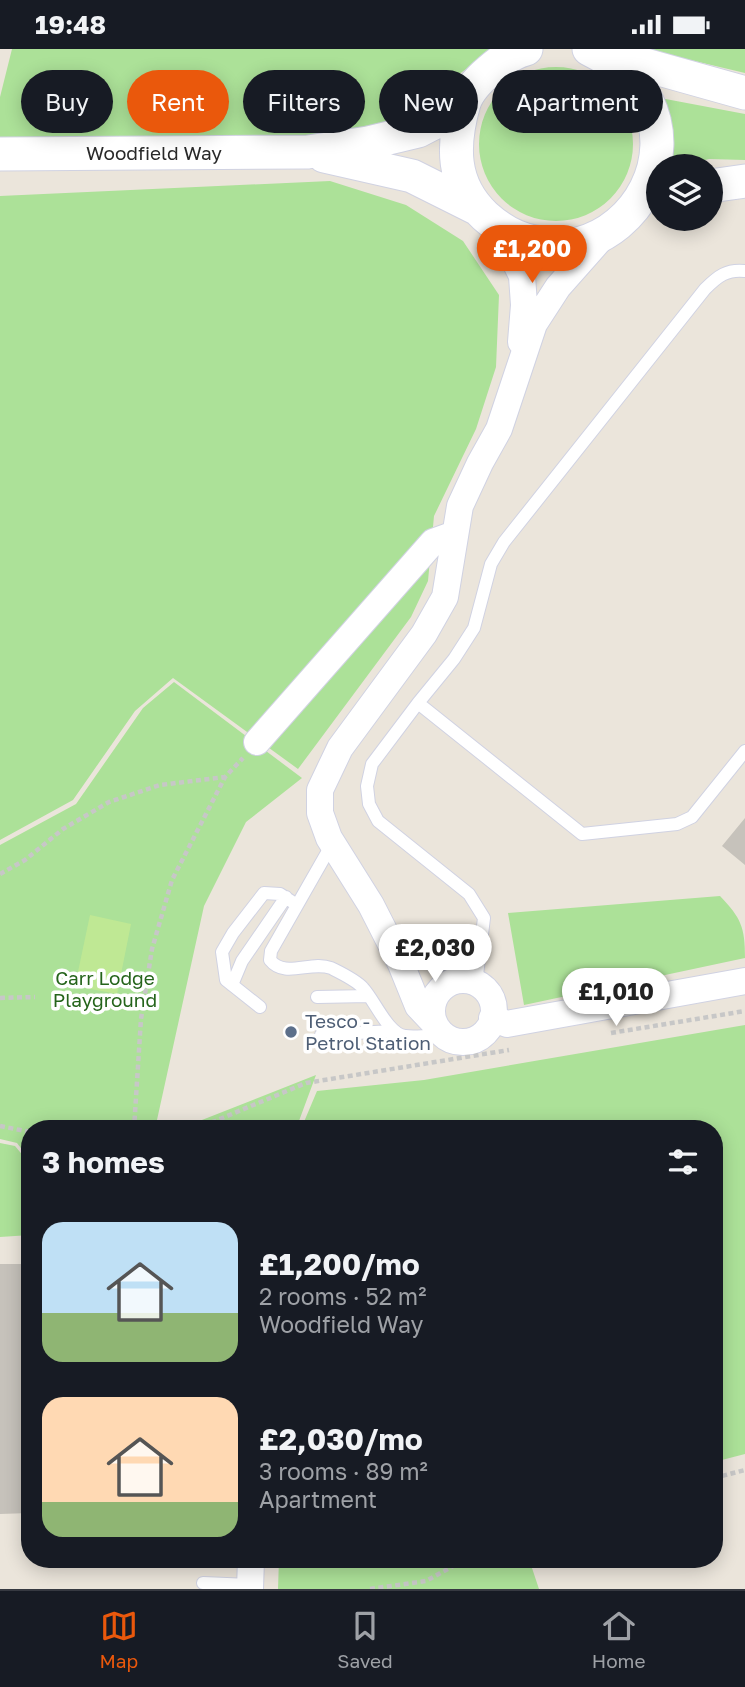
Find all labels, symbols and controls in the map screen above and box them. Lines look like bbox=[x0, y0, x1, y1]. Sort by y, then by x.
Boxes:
text: 19:48 bbox=[35, 9, 106, 40]
chip: Buy bbox=[21, 70, 113, 133]
chip: Rent bbox=[127, 70, 229, 133]
chip: Filters bbox=[243, 70, 365, 133]
chip: New bbox=[379, 70, 478, 133]
chip: Apartment bbox=[492, 70, 663, 133]
street label: Woodfield Way bbox=[86, 141, 222, 164]
map controls bbox=[646, 154, 723, 231]
button: layers bbox=[646, 154, 723, 231]
pin: £1,200 bbox=[475, 225, 589, 285]
text: £1,200 bbox=[493, 234, 571, 262]
pin: £2,030 bbox=[378, 925, 492, 984]
text: £2,030 bbox=[395, 933, 475, 961]
park label: Carr Lodge Playground bbox=[53, 966, 157, 1011]
pin: £1,010 bbox=[559, 969, 673, 1028]
text: £1,010 bbox=[578, 977, 654, 1005]
place label: Tesco - Petrol Station bbox=[305, 1009, 431, 1054]
marker: Tesco - Petrol Station bbox=[283, 1024, 299, 1040]
icon: filters bbox=[664, 1143, 702, 1181]
text: 3 homes bbox=[42, 1144, 165, 1180]
text: £1,200/mo bbox=[259, 1246, 420, 1282]
icon: home bbox=[98, 1250, 182, 1334]
text: 2 rooms · 52 m² bbox=[259, 1282, 426, 1310]
text: Woodfield Way bbox=[259, 1310, 423, 1338]
text: £2,030/mo bbox=[259, 1421, 423, 1457]
icon: home bbox=[98, 1425, 182, 1509]
text: 3 rooms · 89 m² bbox=[259, 1457, 428, 1485]
text: Apartment bbox=[259, 1485, 377, 1513]
tab: Map bbox=[100, 1607, 138, 1672]
tab: Saved bbox=[337, 1607, 393, 1672]
tab: Home bbox=[592, 1607, 645, 1672]

